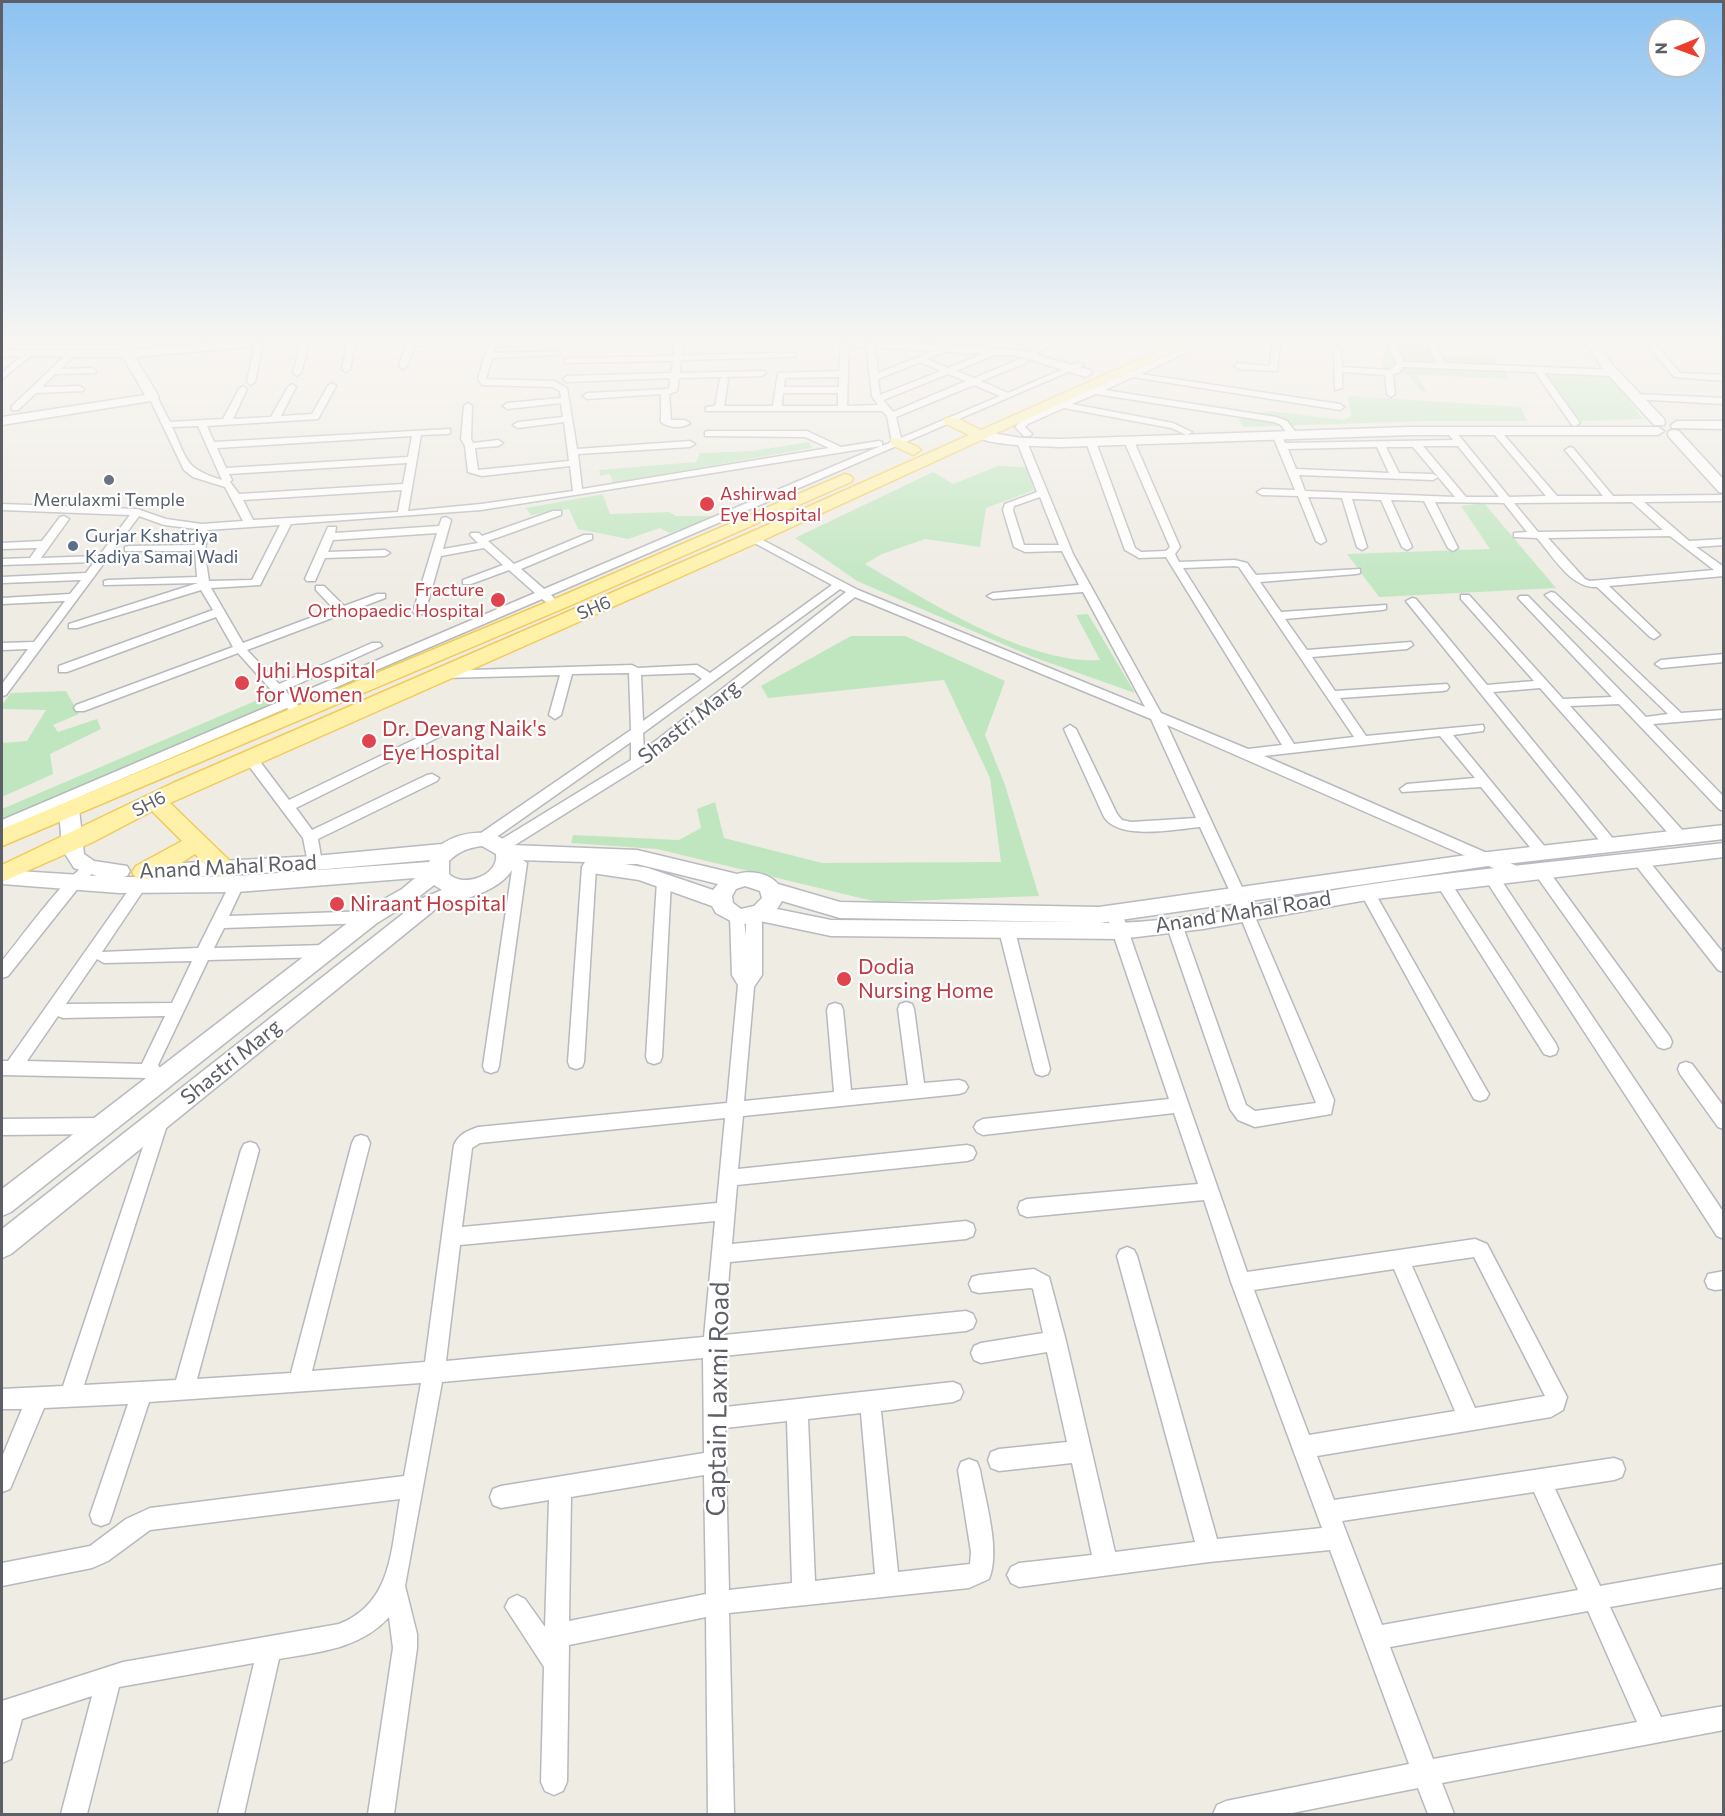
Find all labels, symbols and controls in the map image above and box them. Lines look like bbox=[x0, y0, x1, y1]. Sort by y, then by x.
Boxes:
north arrow bbox=[1647, 18, 1707, 78]
text: N bbox=[1651, 42, 1670, 54]
marker: Merulaxmi Temple bbox=[102, 473, 116, 487]
place label: Ashirwad Eye Hospital bbox=[720, 483, 821, 526]
place label: Merulaxmi Temple bbox=[33, 489, 185, 511]
marker: Ashirwad Eye Hospital bbox=[698, 495, 716, 513]
place label: Gurjar Kshatriya Kadiya Samaj Wadi bbox=[85, 525, 238, 568]
marker: Gurjar Kshatriya Kadiya Samaj Wadi bbox=[66, 539, 80, 553]
place label: Fracture Orthopaedic Hospital bbox=[308, 579, 484, 622]
marker: Fracture Orthopaedic Hospital bbox=[489, 591, 507, 609]
street label: SH6 bbox=[574, 591, 614, 625]
place label: Juhi Hospital for Women bbox=[256, 658, 376, 708]
marker: Juhi Hospital for Women bbox=[233, 674, 251, 692]
street label: Shastri Marg bbox=[633, 675, 745, 769]
place label: Dr. Devang Naik's Eye Hospital bbox=[382, 716, 546, 766]
marker: Dr. Devang Naik's Eye Hospital bbox=[360, 732, 378, 750]
street label: SH6 bbox=[129, 786, 169, 822]
street label: Anand Mahal Road bbox=[138, 850, 318, 884]
street label: Anand Mahal Road bbox=[1153, 886, 1333, 938]
place label: Niraant Hospital bbox=[350, 891, 506, 917]
marker: Niraant Hospital bbox=[328, 895, 346, 913]
place label: Dodia Nursing Home bbox=[858, 954, 994, 1004]
marker: Dodia Nursing Home bbox=[835, 970, 853, 988]
street label: Shastri Marg bbox=[176, 1014, 286, 1110]
street label: Captain Laxmi Road bbox=[700, 1281, 736, 1517]

